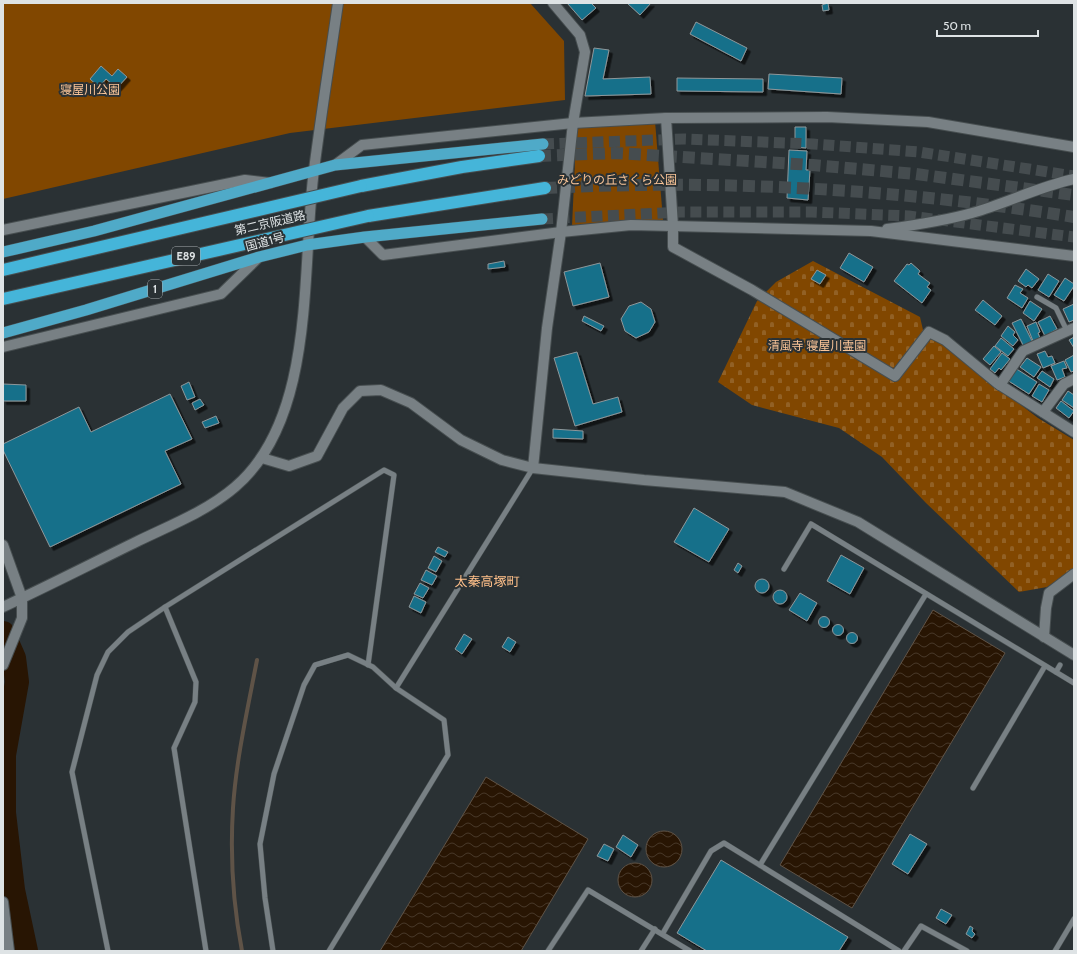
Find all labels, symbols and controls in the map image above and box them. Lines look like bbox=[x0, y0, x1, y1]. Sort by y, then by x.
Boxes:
scale bar bbox=[937, 12, 1038, 38]
text: 50 m bbox=[943, 18, 971, 33]
park label: 寝屋川公園 bbox=[60, 82, 120, 97]
park label: みどりの丘さくら公園 bbox=[557, 172, 677, 187]
street label: 第二京阪道路 bbox=[233, 207, 307, 238]
street label: 国道1号 bbox=[244, 229, 286, 254]
road number: E89 bbox=[172, 247, 200, 265]
road number: 1 bbox=[148, 280, 162, 298]
park label: 清風寺 寝屋川霊園 bbox=[768, 338, 866, 353]
district label: 太秦高塚町 bbox=[454, 573, 520, 589]

